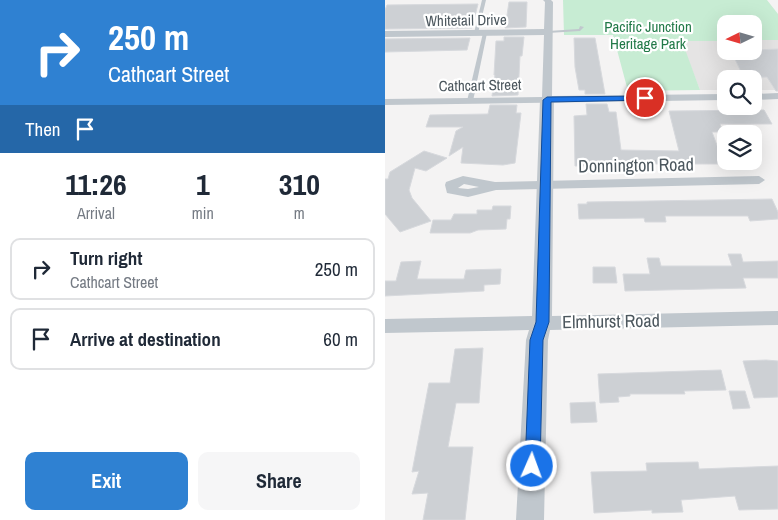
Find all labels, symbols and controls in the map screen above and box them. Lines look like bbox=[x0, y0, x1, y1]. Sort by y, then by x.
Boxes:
street label: Whitetail Drive bbox=[425, 9, 507, 31]
text: 250 m bbox=[108, 14, 189, 61]
north arrow bbox=[717, 15, 763, 60]
map controls bbox=[717, 15, 762, 170]
park label: Pacific Junction Heritage Park bbox=[604, 16, 692, 54]
icon: right bbox=[25, 20, 90, 85]
text: Cathcart Street bbox=[108, 59, 229, 89]
button: search bbox=[717, 70, 762, 115]
street label: Cathcart Street bbox=[438, 74, 522, 96]
pin bbox=[624, 77, 666, 119]
icon: arrive bbox=[631, 84, 659, 112]
icon: arrive bbox=[71, 115, 99, 143]
text: Then bbox=[25, 116, 61, 142]
button: layers bbox=[717, 125, 762, 170]
street label: Donnington Road bbox=[578, 151, 694, 179]
text: 11:26 bbox=[65, 164, 127, 204]
text: 1 bbox=[196, 164, 210, 204]
text: 310 bbox=[279, 164, 320, 204]
text: Arrival bbox=[77, 202, 115, 224]
text: min bbox=[192, 202, 214, 224]
text: m bbox=[294, 202, 305, 224]
text: Turn right bbox=[70, 245, 142, 271]
icon: right bbox=[27, 255, 55, 283]
text: 250 m bbox=[315, 256, 358, 282]
text: Cathcart Street bbox=[70, 271, 158, 293]
street label: Elmhurst Road bbox=[562, 308, 660, 334]
icon: arrive bbox=[27, 325, 55, 353]
text: Arrive at destination bbox=[70, 326, 221, 352]
text: 60 m bbox=[323, 326, 358, 352]
position arrow bbox=[505, 439, 557, 491]
button: Exit bbox=[25, 452, 188, 510]
button: Share bbox=[198, 452, 360, 510]

